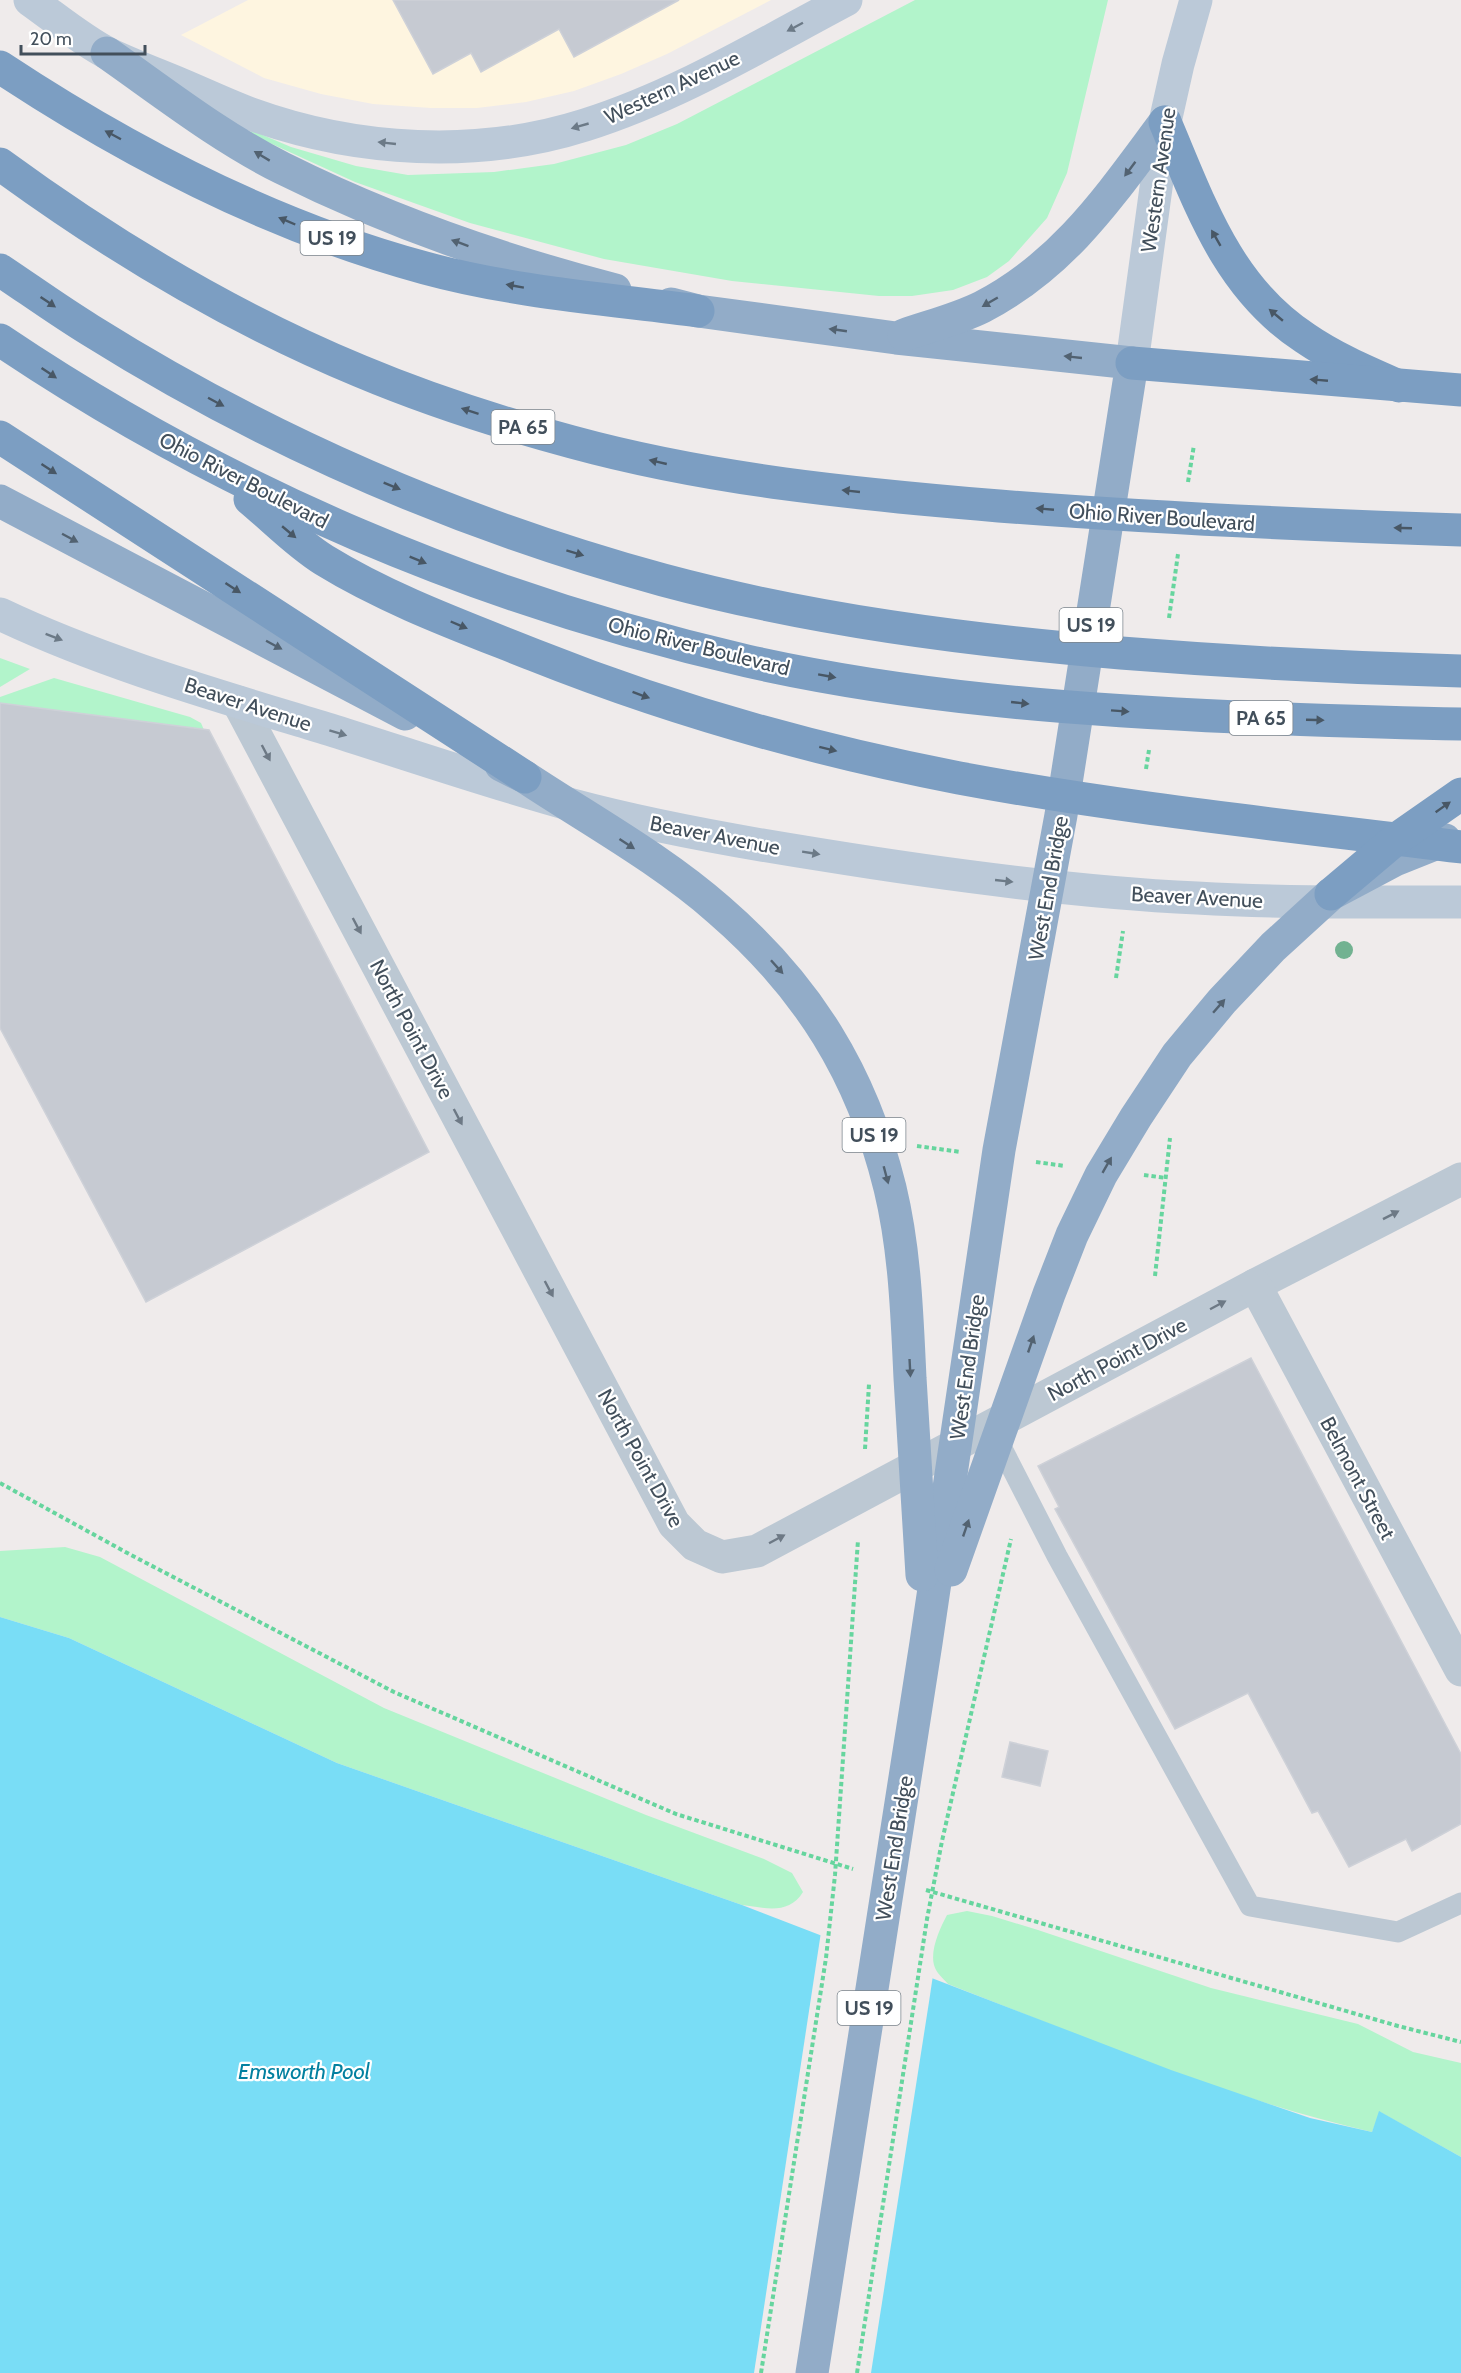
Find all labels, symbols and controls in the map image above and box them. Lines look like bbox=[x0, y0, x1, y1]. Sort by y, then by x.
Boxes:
scale bar bbox=[21, 18, 146, 56]
one-way arrow bbox=[786, 22, 803, 32]
text: 20 m bbox=[30, 28, 72, 50]
street label: Western Avenue bbox=[601, 45, 744, 129]
street label: Western Avenue bbox=[1135, 106, 1181, 254]
one-way arrow bbox=[571, 122, 589, 132]
one-way arrow bbox=[104, 130, 121, 140]
one-way arrow bbox=[378, 138, 397, 148]
one-way arrow bbox=[254, 151, 270, 162]
one-way arrow bbox=[1124, 160, 1136, 176]
one-way arrow bbox=[278, 216, 296, 226]
road number: US 19 bbox=[300, 221, 364, 255]
one-way arrow bbox=[1211, 229, 1221, 246]
one-way arrow bbox=[451, 238, 469, 248]
one-way arrow bbox=[505, 281, 524, 290]
one-way arrow bbox=[40, 296, 56, 308]
one-way arrow bbox=[982, 297, 999, 307]
one-way arrow bbox=[1268, 309, 1284, 322]
one-way arrow bbox=[828, 326, 847, 335]
one-way arrow bbox=[1064, 352, 1083, 362]
one-way arrow bbox=[40, 367, 56, 379]
one-way arrow bbox=[1310, 375, 1329, 384]
one-way arrow bbox=[207, 397, 224, 407]
one-way arrow bbox=[461, 405, 479, 415]
road number: PA 65 bbox=[492, 410, 554, 444]
street label: Ohio River Boulevard bbox=[155, 427, 333, 533]
one-way arrow bbox=[649, 456, 668, 466]
one-way arrow bbox=[41, 463, 57, 474]
one-way arrow bbox=[383, 481, 401, 491]
one-way arrow bbox=[841, 486, 860, 496]
street label: Ohio River Boulevard bbox=[1068, 498, 1256, 536]
one-way arrow bbox=[1036, 504, 1055, 514]
one-way arrow bbox=[1393, 523, 1412, 533]
one-way arrow bbox=[281, 525, 297, 538]
one-way arrow bbox=[62, 533, 79, 543]
one-way arrow bbox=[566, 549, 584, 559]
one-way arrow bbox=[409, 556, 427, 565]
one-way arrow bbox=[225, 582, 241, 593]
road number: US 19 bbox=[1060, 608, 1122, 642]
street label: Ohio River Boulevard bbox=[606, 611, 792, 681]
one-way arrow bbox=[450, 620, 468, 630]
one-way arrow bbox=[45, 632, 63, 642]
one-way arrow bbox=[266, 640, 283, 650]
street label: Beaver Avenue bbox=[181, 672, 315, 736]
one-way arrow bbox=[818, 672, 837, 681]
one-way arrow bbox=[632, 691, 650, 701]
one-way arrow bbox=[1011, 698, 1030, 707]
road number: PA 65 bbox=[1230, 701, 1292, 735]
one-way arrow bbox=[1111, 706, 1130, 716]
one-way arrow bbox=[1306, 716, 1325, 725]
one-way arrow bbox=[329, 729, 347, 738]
one-way arrow bbox=[261, 745, 271, 762]
one-way arrow bbox=[819, 745, 837, 755]
one-way arrow bbox=[1435, 801, 1451, 813]
street label: Beaver Avenue bbox=[648, 810, 782, 860]
street label: West End Bridge bbox=[1023, 814, 1073, 962]
one-way arrow bbox=[619, 838, 635, 849]
one-way arrow bbox=[802, 849, 821, 858]
one-way arrow bbox=[995, 876, 1014, 886]
street label: Beaver Avenue bbox=[1131, 881, 1264, 913]
one-way arrow bbox=[352, 918, 362, 935]
street label: North Point Drive bbox=[365, 955, 459, 1103]
one-way arrow bbox=[770, 960, 784, 975]
one-way arrow bbox=[1212, 998, 1225, 1013]
one-way arrow bbox=[453, 1108, 463, 1125]
road number: US 19 bbox=[842, 1118, 906, 1152]
one-way arrow bbox=[1102, 1157, 1113, 1173]
one-way arrow bbox=[882, 1166, 892, 1184]
one-way arrow bbox=[1383, 1210, 1400, 1220]
one-way arrow bbox=[544, 1280, 554, 1298]
street label: West End Bridge bbox=[944, 1293, 990, 1441]
one-way arrow bbox=[1210, 1300, 1227, 1310]
street label: North Point Drive bbox=[1043, 1312, 1191, 1406]
one-way arrow bbox=[1027, 1335, 1037, 1353]
one-way arrow bbox=[905, 1358, 914, 1377]
street label: North Point Drive bbox=[593, 1385, 689, 1532]
street label: Belmont Street bbox=[1315, 1412, 1401, 1544]
one-way arrow bbox=[962, 1519, 972, 1537]
one-way arrow bbox=[769, 1534, 786, 1544]
street label: West End Bridge bbox=[870, 1774, 918, 1922]
road number: US 19 bbox=[838, 1991, 900, 2025]
water label: Emsworth Pool bbox=[238, 2058, 371, 2085]

